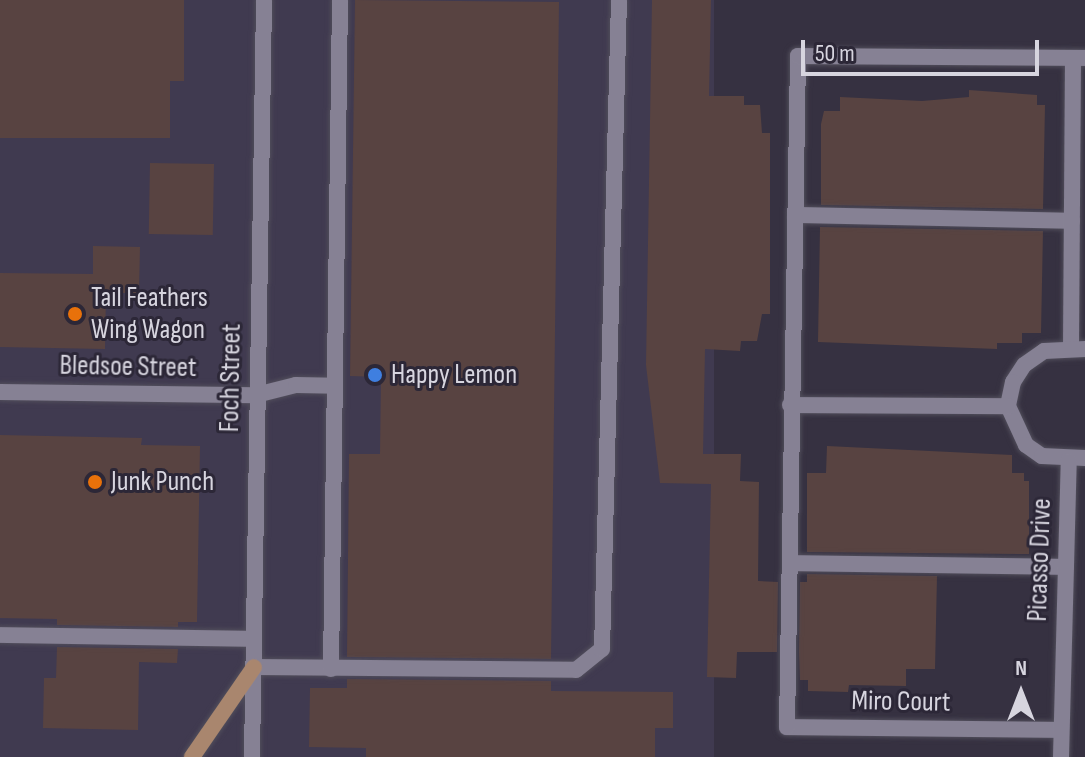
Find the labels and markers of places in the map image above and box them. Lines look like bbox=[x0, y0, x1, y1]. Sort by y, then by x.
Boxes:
place label: Tail Feathers Wing Wagon bbox=[91, 281, 208, 347]
marker: Tail Feathers Wing Wagon bbox=[66, 305, 84, 323]
place label: Happy Lemon bbox=[391, 358, 517, 392]
marker: Happy Lemon bbox=[366, 366, 384, 384]
place label: Junk Punch bbox=[111, 465, 214, 499]
marker: Junk Punch bbox=[86, 473, 104, 491]

